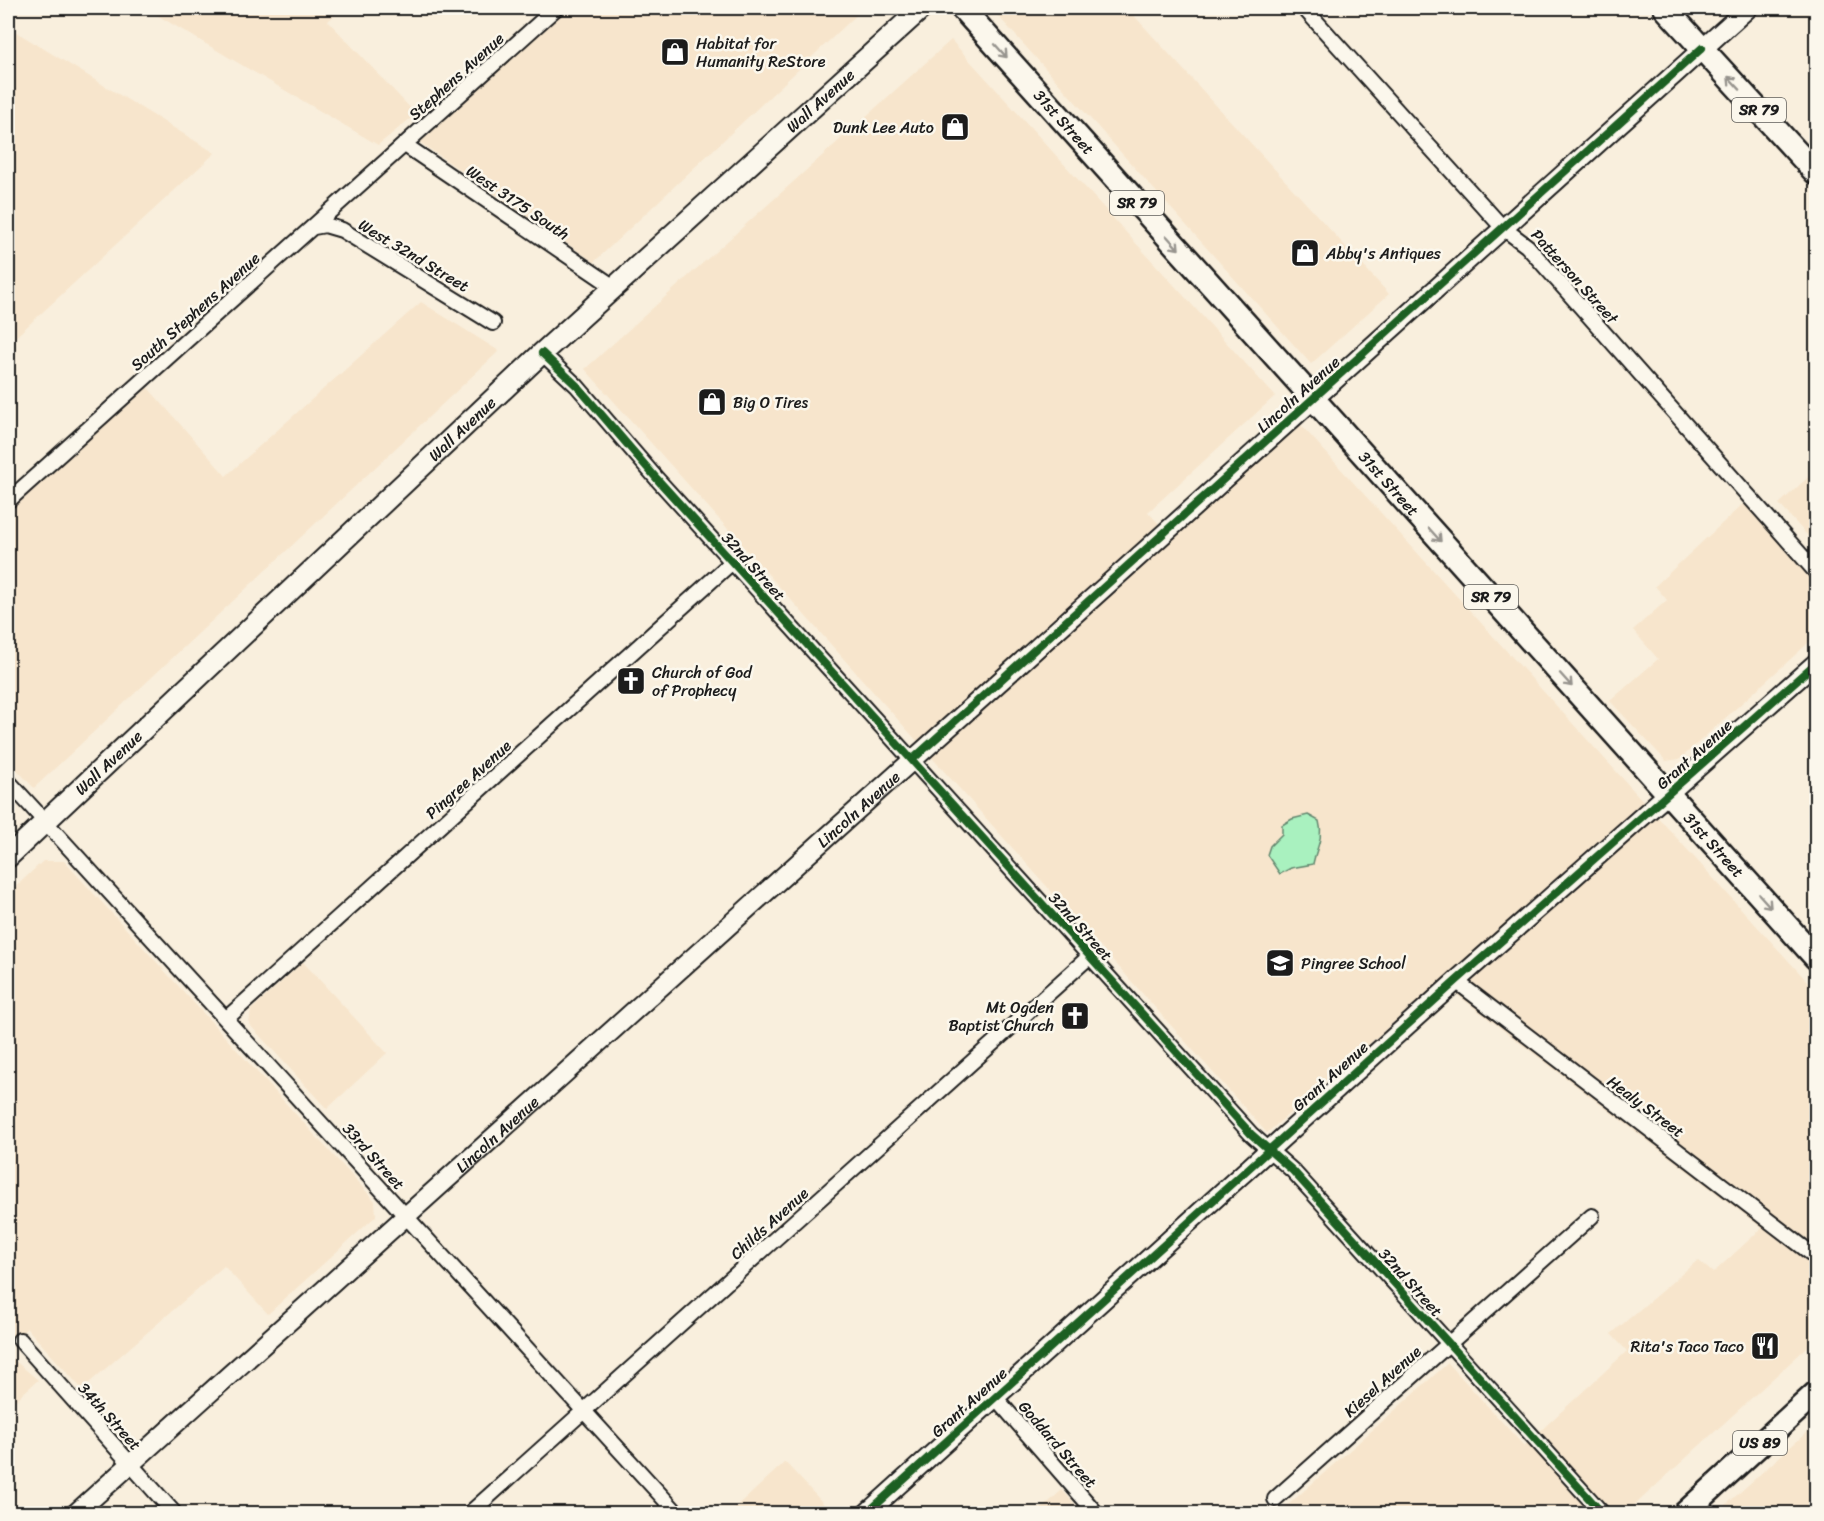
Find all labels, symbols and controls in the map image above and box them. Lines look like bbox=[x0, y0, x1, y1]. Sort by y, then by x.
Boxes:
street label: Stephens Avenue bbox=[401, 25, 511, 128]
place label: Habitat for Humanity ReStore bbox=[696, 29, 826, 76]
shop icon: Habitat for Humanity ReStore bbox=[659, 36, 691, 68]
one-way arrow bbox=[994, 43, 1008, 58]
street label: Wall Avenue bbox=[779, 61, 862, 140]
one-way arrow bbox=[1727, 76, 1741, 91]
street label: 31st Street bbox=[1026, 82, 1102, 162]
road number: SR 79 bbox=[1732, 98, 1786, 122]
shop icon: Dunk Lee Auto bbox=[939, 111, 971, 143]
place label: Dunk Lee Auto bbox=[833, 113, 934, 142]
street label: West 3175 South bbox=[460, 157, 576, 248]
road number: SR 79 bbox=[1110, 191, 1164, 215]
street label: West 32nd Street bbox=[353, 211, 475, 300]
street label: Patterson Street bbox=[1524, 222, 1626, 331]
one-way arrow bbox=[1166, 235, 1180, 250]
shop icon: Abby's Antiques bbox=[1289, 237, 1321, 269]
place label: Abby's Antiques bbox=[1325, 239, 1442, 268]
street label: South Stephens Avenue bbox=[123, 245, 267, 378]
street label: Lincoln Avenue bbox=[1250, 348, 1347, 440]
shop icon: Big O Tires bbox=[696, 386, 728, 418]
place label: Big O Tires bbox=[733, 388, 808, 417]
street label: Wall Avenue bbox=[421, 389, 503, 469]
street label: 31st Street bbox=[1351, 444, 1427, 523]
street label: 32nd Street bbox=[714, 525, 793, 608]
one-way arrow bbox=[1428, 528, 1442, 543]
road number: SR 79 bbox=[1464, 585, 1518, 609]
place label: Church of God of Prophecy bbox=[652, 658, 753, 705]
church icon: Church of God of Prophecy bbox=[615, 665, 647, 697]
one-way arrow bbox=[1559, 672, 1573, 687]
street label: Grant Avenue bbox=[1649, 712, 1739, 797]
street label: Wall Avenue bbox=[68, 723, 150, 802]
street label: Pingree Avenue bbox=[418, 732, 519, 826]
street label: Lincoln Avenue bbox=[810, 763, 907, 855]
street label: 31st Street bbox=[1676, 805, 1752, 885]
street label: 32nd Street bbox=[1041, 885, 1120, 968]
one-way arrow bbox=[1758, 893, 1772, 908]
school or university icon: Pingree School bbox=[1264, 947, 1296, 979]
place label: Pingree School bbox=[1301, 949, 1406, 978]
place label: Mt Ogden Baptist Church bbox=[948, 993, 1054, 1040]
church icon: Mt Ogden Baptist Church bbox=[1059, 1000, 1091, 1032]
street label: Grant Avenue bbox=[1285, 1034, 1375, 1119]
street label: Healy Street bbox=[1601, 1067, 1691, 1145]
street label: Lincoln Avenue bbox=[449, 1088, 546, 1180]
street label: 33rd Street bbox=[335, 1116, 412, 1197]
street label: Childs Avenue bbox=[723, 1179, 816, 1267]
street label: 32nd Street bbox=[1371, 1241, 1450, 1324]
restaurant icon: Rita's Taco Taco bbox=[1749, 1330, 1781, 1362]
place label: Rita's Taco Taco bbox=[1631, 1332, 1744, 1361]
street label: Kiesel Avenue bbox=[1337, 1338, 1428, 1425]
street label: Grant Avenue bbox=[924, 1360, 1014, 1445]
street label: 34th Street bbox=[70, 1375, 149, 1458]
street label: Goddard Street bbox=[1011, 1394, 1104, 1495]
road number: US 89 bbox=[1733, 1431, 1787, 1455]

